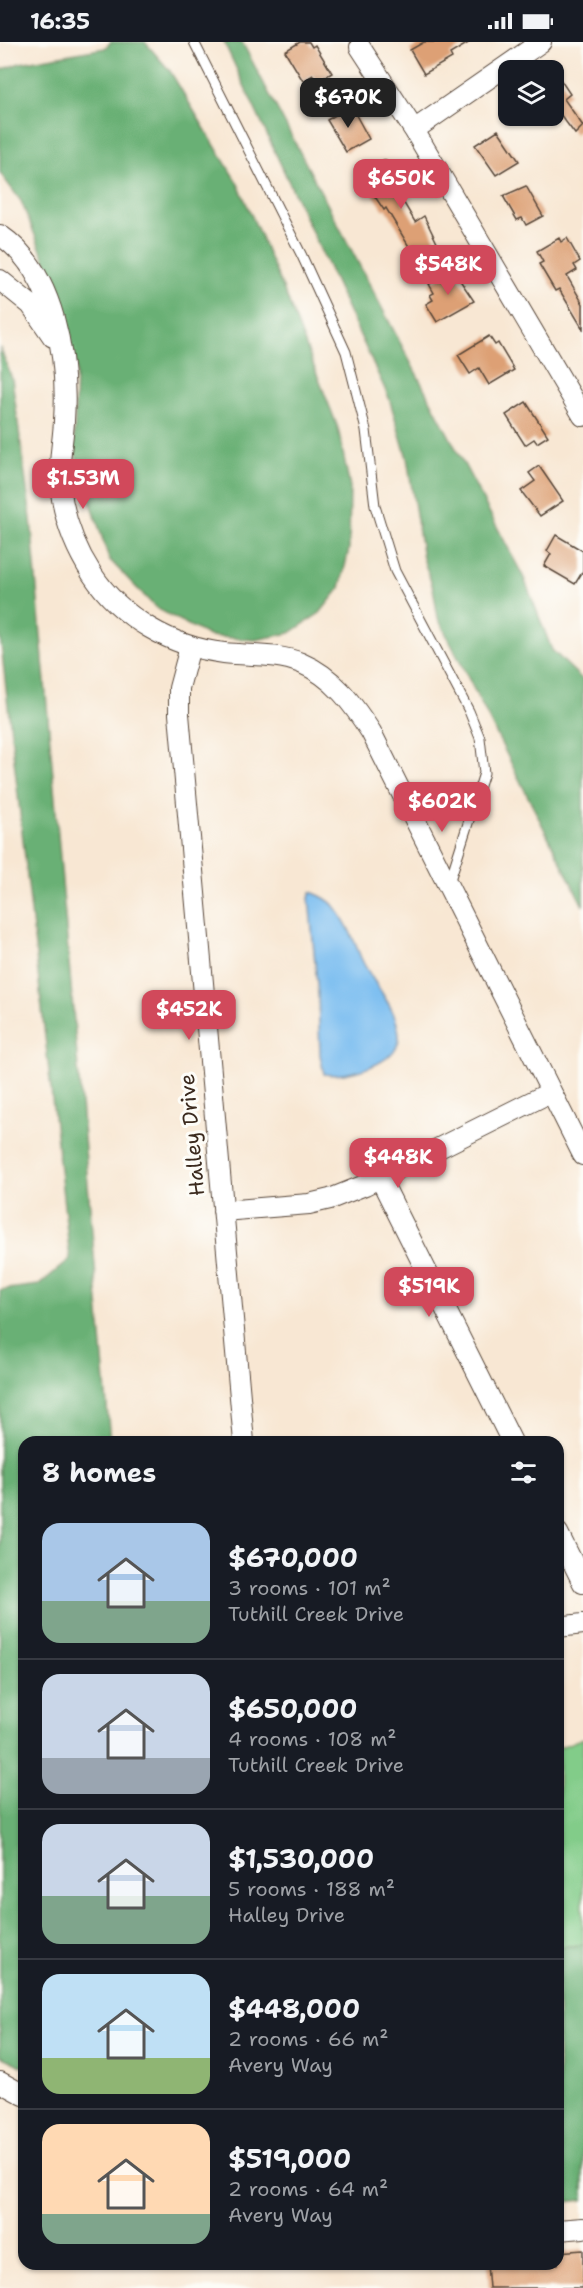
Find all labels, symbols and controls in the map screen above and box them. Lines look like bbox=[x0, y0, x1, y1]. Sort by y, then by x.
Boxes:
text: 16:35 bbox=[30, 7, 90, 36]
map controls bbox=[498, 60, 564, 126]
button: layers bbox=[498, 60, 564, 126]
pin: $670K bbox=[306, 78, 390, 129]
text: $670K bbox=[314, 84, 382, 110]
pin: $650K bbox=[359, 159, 443, 210]
text: $650K bbox=[367, 165, 435, 191]
pin: $548K bbox=[406, 245, 490, 296]
text: $548K bbox=[414, 251, 482, 277]
pin: $1.53M bbox=[34, 459, 132, 510]
text: $1.53M bbox=[46, 465, 120, 491]
pin: $602K bbox=[400, 782, 484, 833]
text: $602K bbox=[408, 788, 476, 814]
pin: $452K bbox=[147, 990, 231, 1041]
text: $452K bbox=[156, 996, 222, 1022]
street label: Halley Drive bbox=[173, 1073, 211, 1197]
pin: $448K bbox=[356, 1138, 440, 1189]
text: $448K bbox=[363, 1144, 433, 1170]
pin: $519K bbox=[387, 1267, 471, 1318]
text: $519K bbox=[398, 1273, 460, 1299]
text: 8 homes bbox=[42, 1455, 156, 1490]
icon: filters bbox=[507, 1456, 540, 1489]
text: $670,000 bbox=[228, 1540, 358, 1575]
icon: home bbox=[90, 1547, 162, 1619]
text: 3 rooms · 101 m² bbox=[228, 1575, 391, 1601]
text: Tuthill Creek Drive bbox=[228, 1601, 404, 1627]
text: $650,000 bbox=[228, 1691, 358, 1726]
icon: home bbox=[90, 1698, 162, 1770]
text: 4 rooms · 108 m² bbox=[228, 1726, 397, 1752]
text: Tuthill Creek Drive bbox=[228, 1752, 404, 1778]
text: $1,530,000 bbox=[228, 1841, 374, 1876]
icon: home bbox=[90, 1848, 162, 1920]
text: 5 rooms · 188 m² bbox=[228, 1876, 395, 1902]
text: Halley Drive bbox=[228, 1902, 345, 1928]
text: $448,000 bbox=[228, 1991, 360, 2026]
icon: home bbox=[90, 1998, 162, 2070]
text: 2 rooms · 66 m² bbox=[228, 2026, 389, 2052]
text: Avery Way bbox=[228, 2052, 333, 2078]
text: $519,000 bbox=[228, 2141, 351, 2176]
icon: home bbox=[90, 2148, 162, 2220]
text: 2 rooms · 64 m² bbox=[228, 2176, 388, 2202]
text: Avery Way bbox=[228, 2202, 333, 2228]

